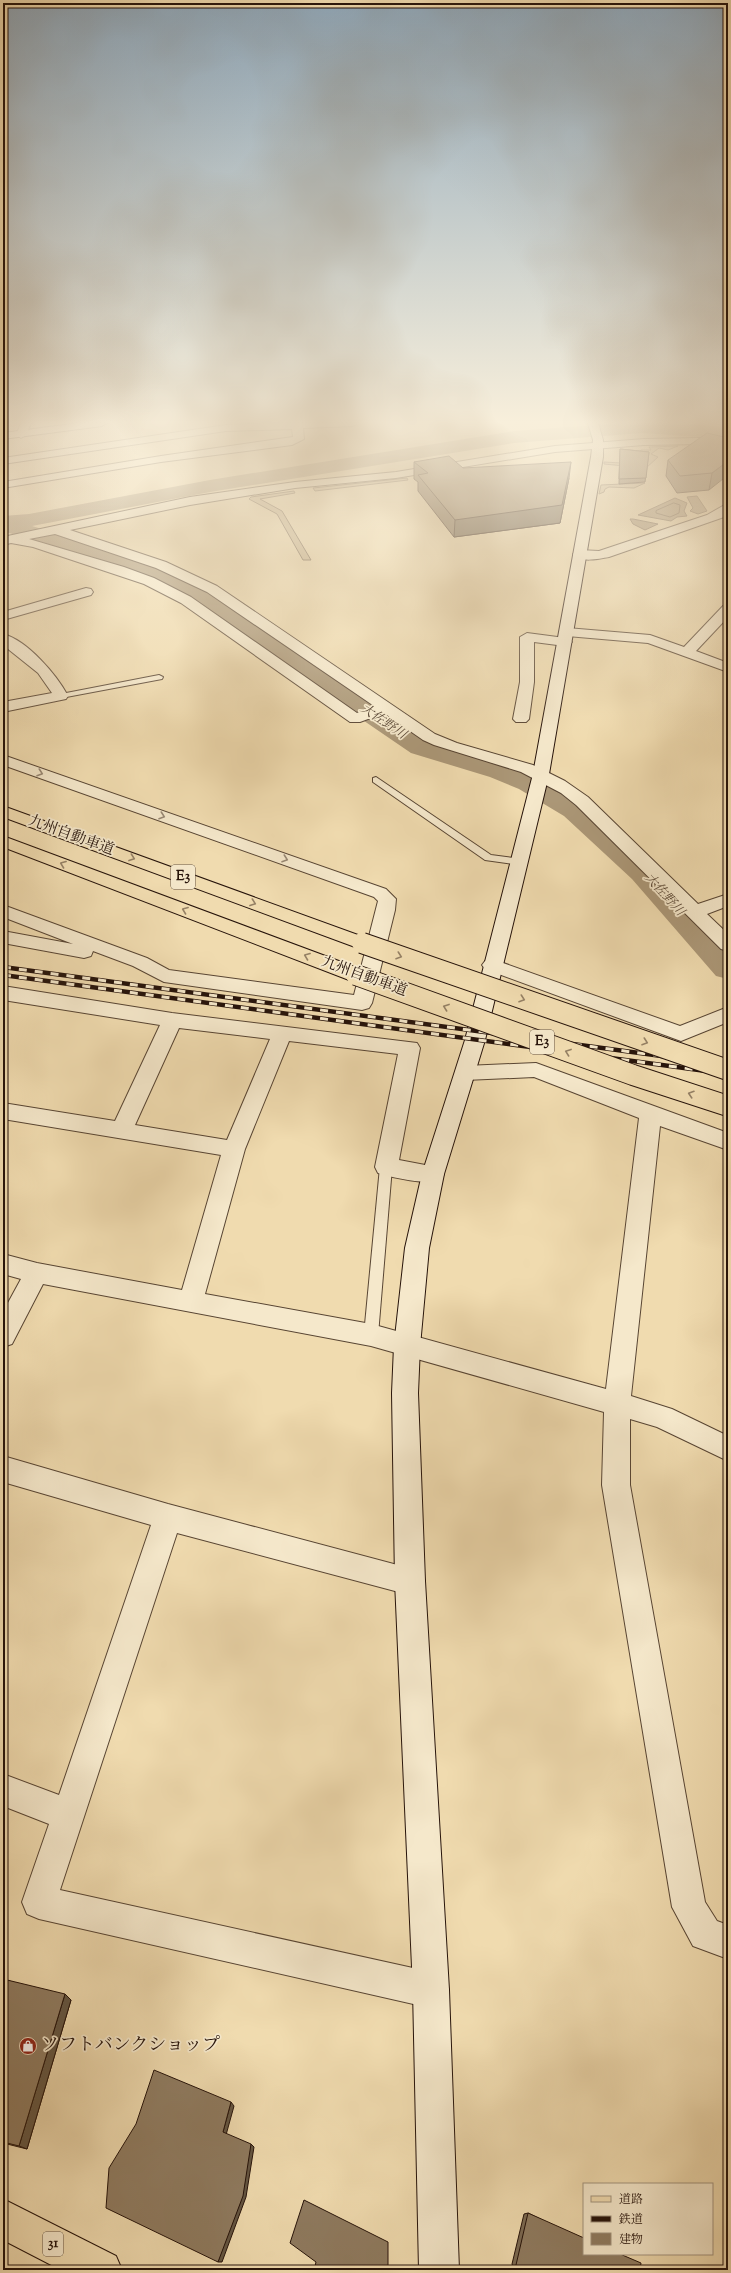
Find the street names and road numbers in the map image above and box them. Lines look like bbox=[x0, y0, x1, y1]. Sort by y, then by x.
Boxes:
street label: 九州自動車道 bbox=[25, 811, 117, 861]
road number: E3 bbox=[171, 865, 195, 889]
street label: 九州自動車道 bbox=[318, 952, 410, 1002]
road number: E3 bbox=[530, 1030, 554, 1054]
road number: 31 bbox=[43, 2232, 63, 2256]

